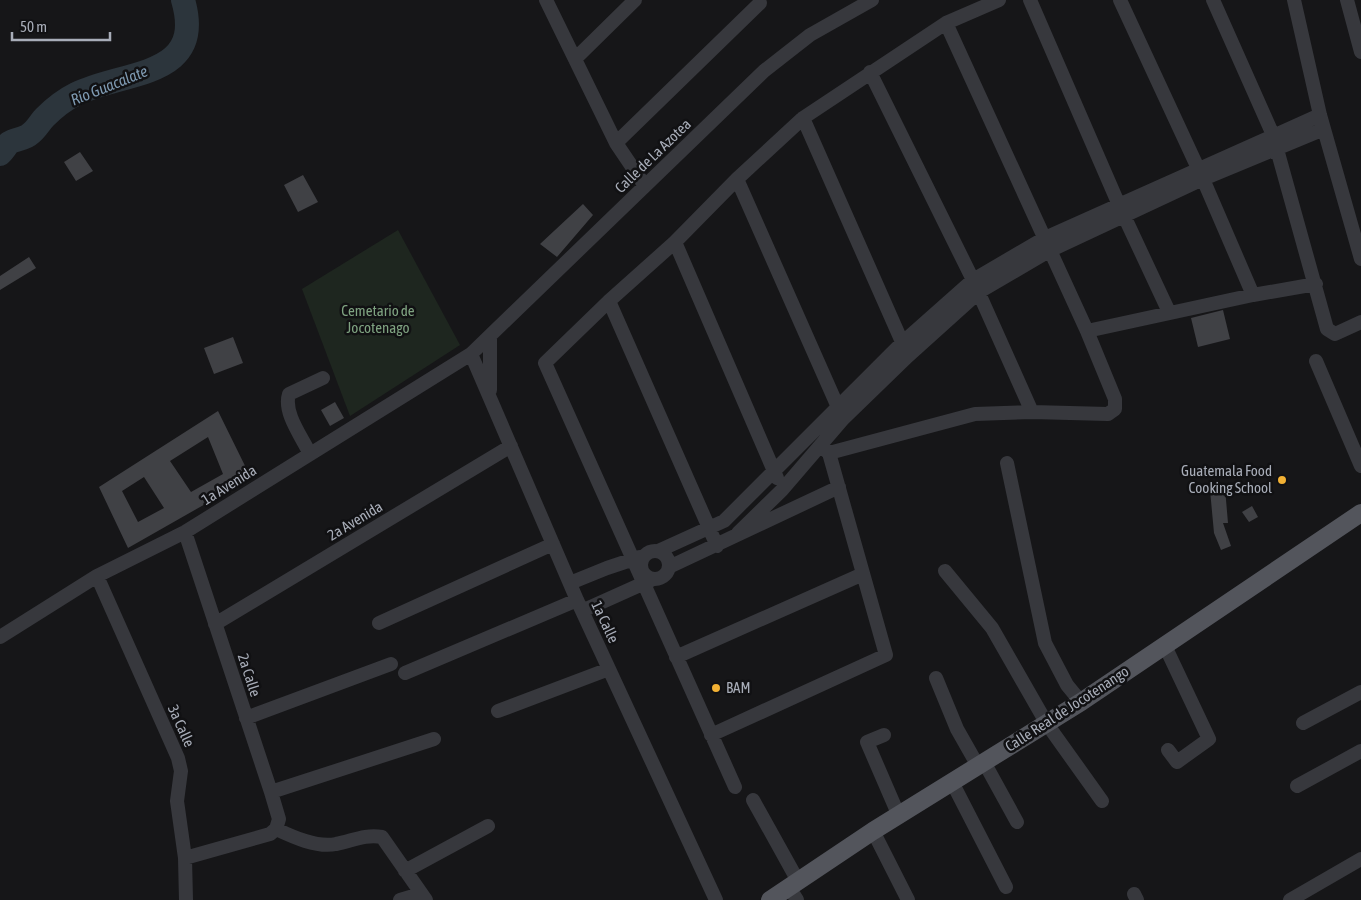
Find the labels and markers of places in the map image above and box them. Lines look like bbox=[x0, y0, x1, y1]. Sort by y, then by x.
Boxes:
place label: Guatemala Food Cooking School bbox=[1181, 462, 1272, 496]
marker: Guatemala Food Cooking School bbox=[1276, 474, 1288, 486]
place label: BAM bbox=[726, 679, 751, 696]
marker: BAM bbox=[710, 682, 722, 694]

